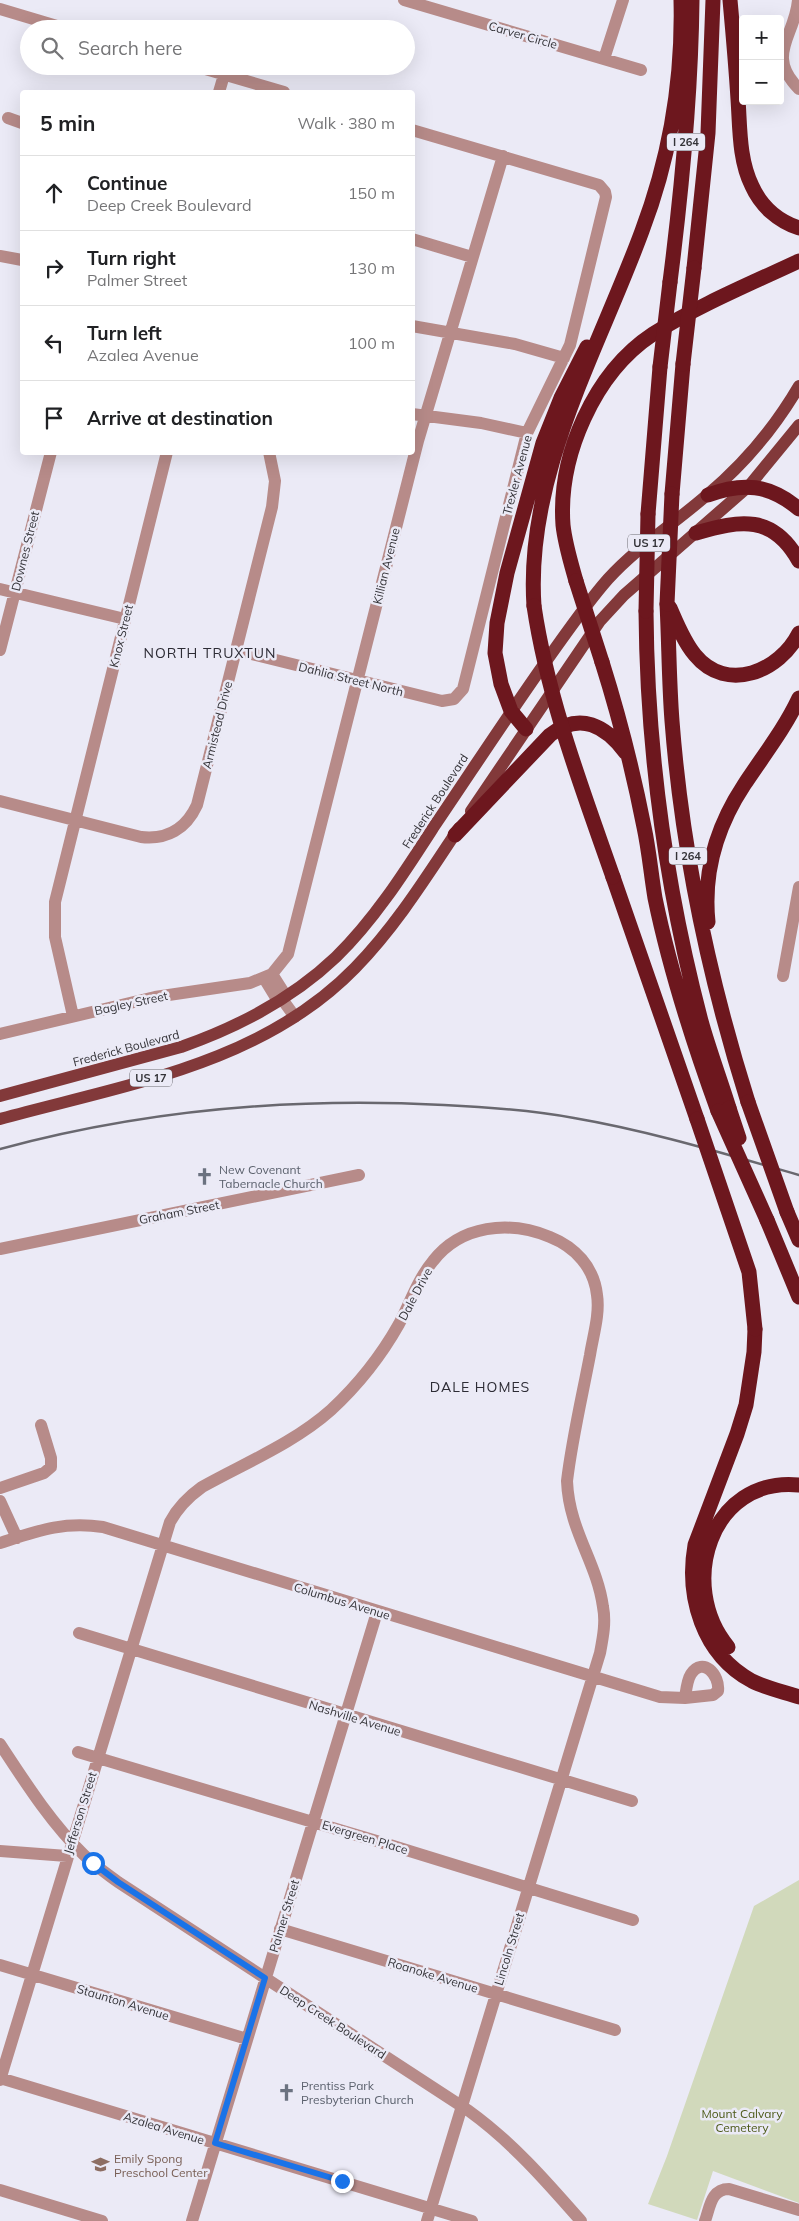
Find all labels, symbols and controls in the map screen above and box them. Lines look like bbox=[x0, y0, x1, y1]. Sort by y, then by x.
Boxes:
map controls bbox=[739, 15, 784, 105]
button: + bbox=[739, 15, 784, 60]
street label: Carver Circle bbox=[487, 18, 559, 52]
search box bbox=[20, 20, 415, 75]
icon: search bbox=[38, 34, 66, 62]
text: Search here bbox=[78, 36, 182, 60]
button: − bbox=[739, 60, 784, 105]
text: 5 min bbox=[40, 110, 95, 136]
text: Walk · 380 m bbox=[297, 113, 395, 133]
road number: I 264 bbox=[667, 134, 705, 150]
text: Continue bbox=[87, 171, 167, 195]
icon: ahead bbox=[40, 179, 68, 207]
text: 150 m bbox=[348, 183, 395, 203]
text: Deep Creek Boulevard bbox=[87, 195, 252, 215]
text: Turn right bbox=[87, 246, 176, 270]
icon: right bbox=[40, 254, 68, 282]
text: 130 m bbox=[348, 258, 395, 278]
text: Palmer Street bbox=[87, 270, 187, 290]
text: Turn left bbox=[87, 321, 162, 345]
icon: left bbox=[40, 329, 68, 357]
text: 100 m bbox=[348, 333, 395, 353]
text: Azalea Avenue bbox=[87, 345, 199, 365]
icon: arrive bbox=[40, 404, 68, 432]
text: Arrive at destination bbox=[87, 406, 273, 430]
street label: Trexler Avenue bbox=[499, 433, 535, 517]
street label: Downes Street bbox=[8, 509, 42, 593]
street label: Killian Avenue bbox=[369, 526, 403, 606]
road number: US 17 bbox=[628, 534, 670, 552]
street label: Knox Street bbox=[106, 603, 136, 669]
district label: NORTH TRUXTUN bbox=[143, 644, 277, 662]
street label: Dahlia Street North bbox=[297, 659, 405, 699]
street label: Armistead Drive bbox=[199, 680, 235, 770]
street label: Frederick Boulevard bbox=[399, 751, 471, 851]
road number: I 264 bbox=[669, 848, 707, 864]
street label: Bagley Street bbox=[93, 988, 169, 1018]
street label: Frederick Boulevard bbox=[71, 1027, 181, 1069]
road number: US 17 bbox=[130, 1070, 172, 1086]
place label: New Covenant Tabernacle Church bbox=[219, 1162, 323, 1191]
church icon: New Covenant Tabernacle Church bbox=[195, 1166, 215, 1186]
street label: Graham Street bbox=[138, 1197, 220, 1227]
street label: Dale Drive bbox=[395, 1265, 435, 1323]
district label: DALE HOMES bbox=[430, 1378, 530, 1396]
street label: Columbus Avenue bbox=[292, 1579, 392, 1623]
street label: Nashville Avenue bbox=[307, 1697, 403, 1739]
street label: Jefferson Street bbox=[60, 1770, 100, 1856]
street label: Evergreen Place bbox=[320, 1817, 410, 1857]
route start bbox=[82, 1852, 105, 1875]
street label: Palmer Street bbox=[266, 1878, 302, 1954]
street label: Lincoln Street bbox=[491, 1911, 527, 1987]
street label: Roanoke Avenue bbox=[386, 1954, 480, 1996]
street label: Staunton Avenue bbox=[75, 1981, 171, 2023]
street label: Deep Creek Boulevard bbox=[277, 1982, 389, 2062]
place label: Prentiss Park Presbyterian Church bbox=[301, 2078, 414, 2107]
church icon: Prentiss Park Presbyterian Church bbox=[277, 2082, 297, 2102]
park label: Mount Calvary Cemetery bbox=[701, 2106, 783, 2135]
street label: Azalea Avenue bbox=[122, 2109, 206, 2147]
place label: Emily Spong Preschool Center bbox=[114, 2151, 208, 2180]
school or university icon: Emily Spong Preschool Center bbox=[90, 2155, 110, 2175]
route end bbox=[331, 2170, 354, 2193]

